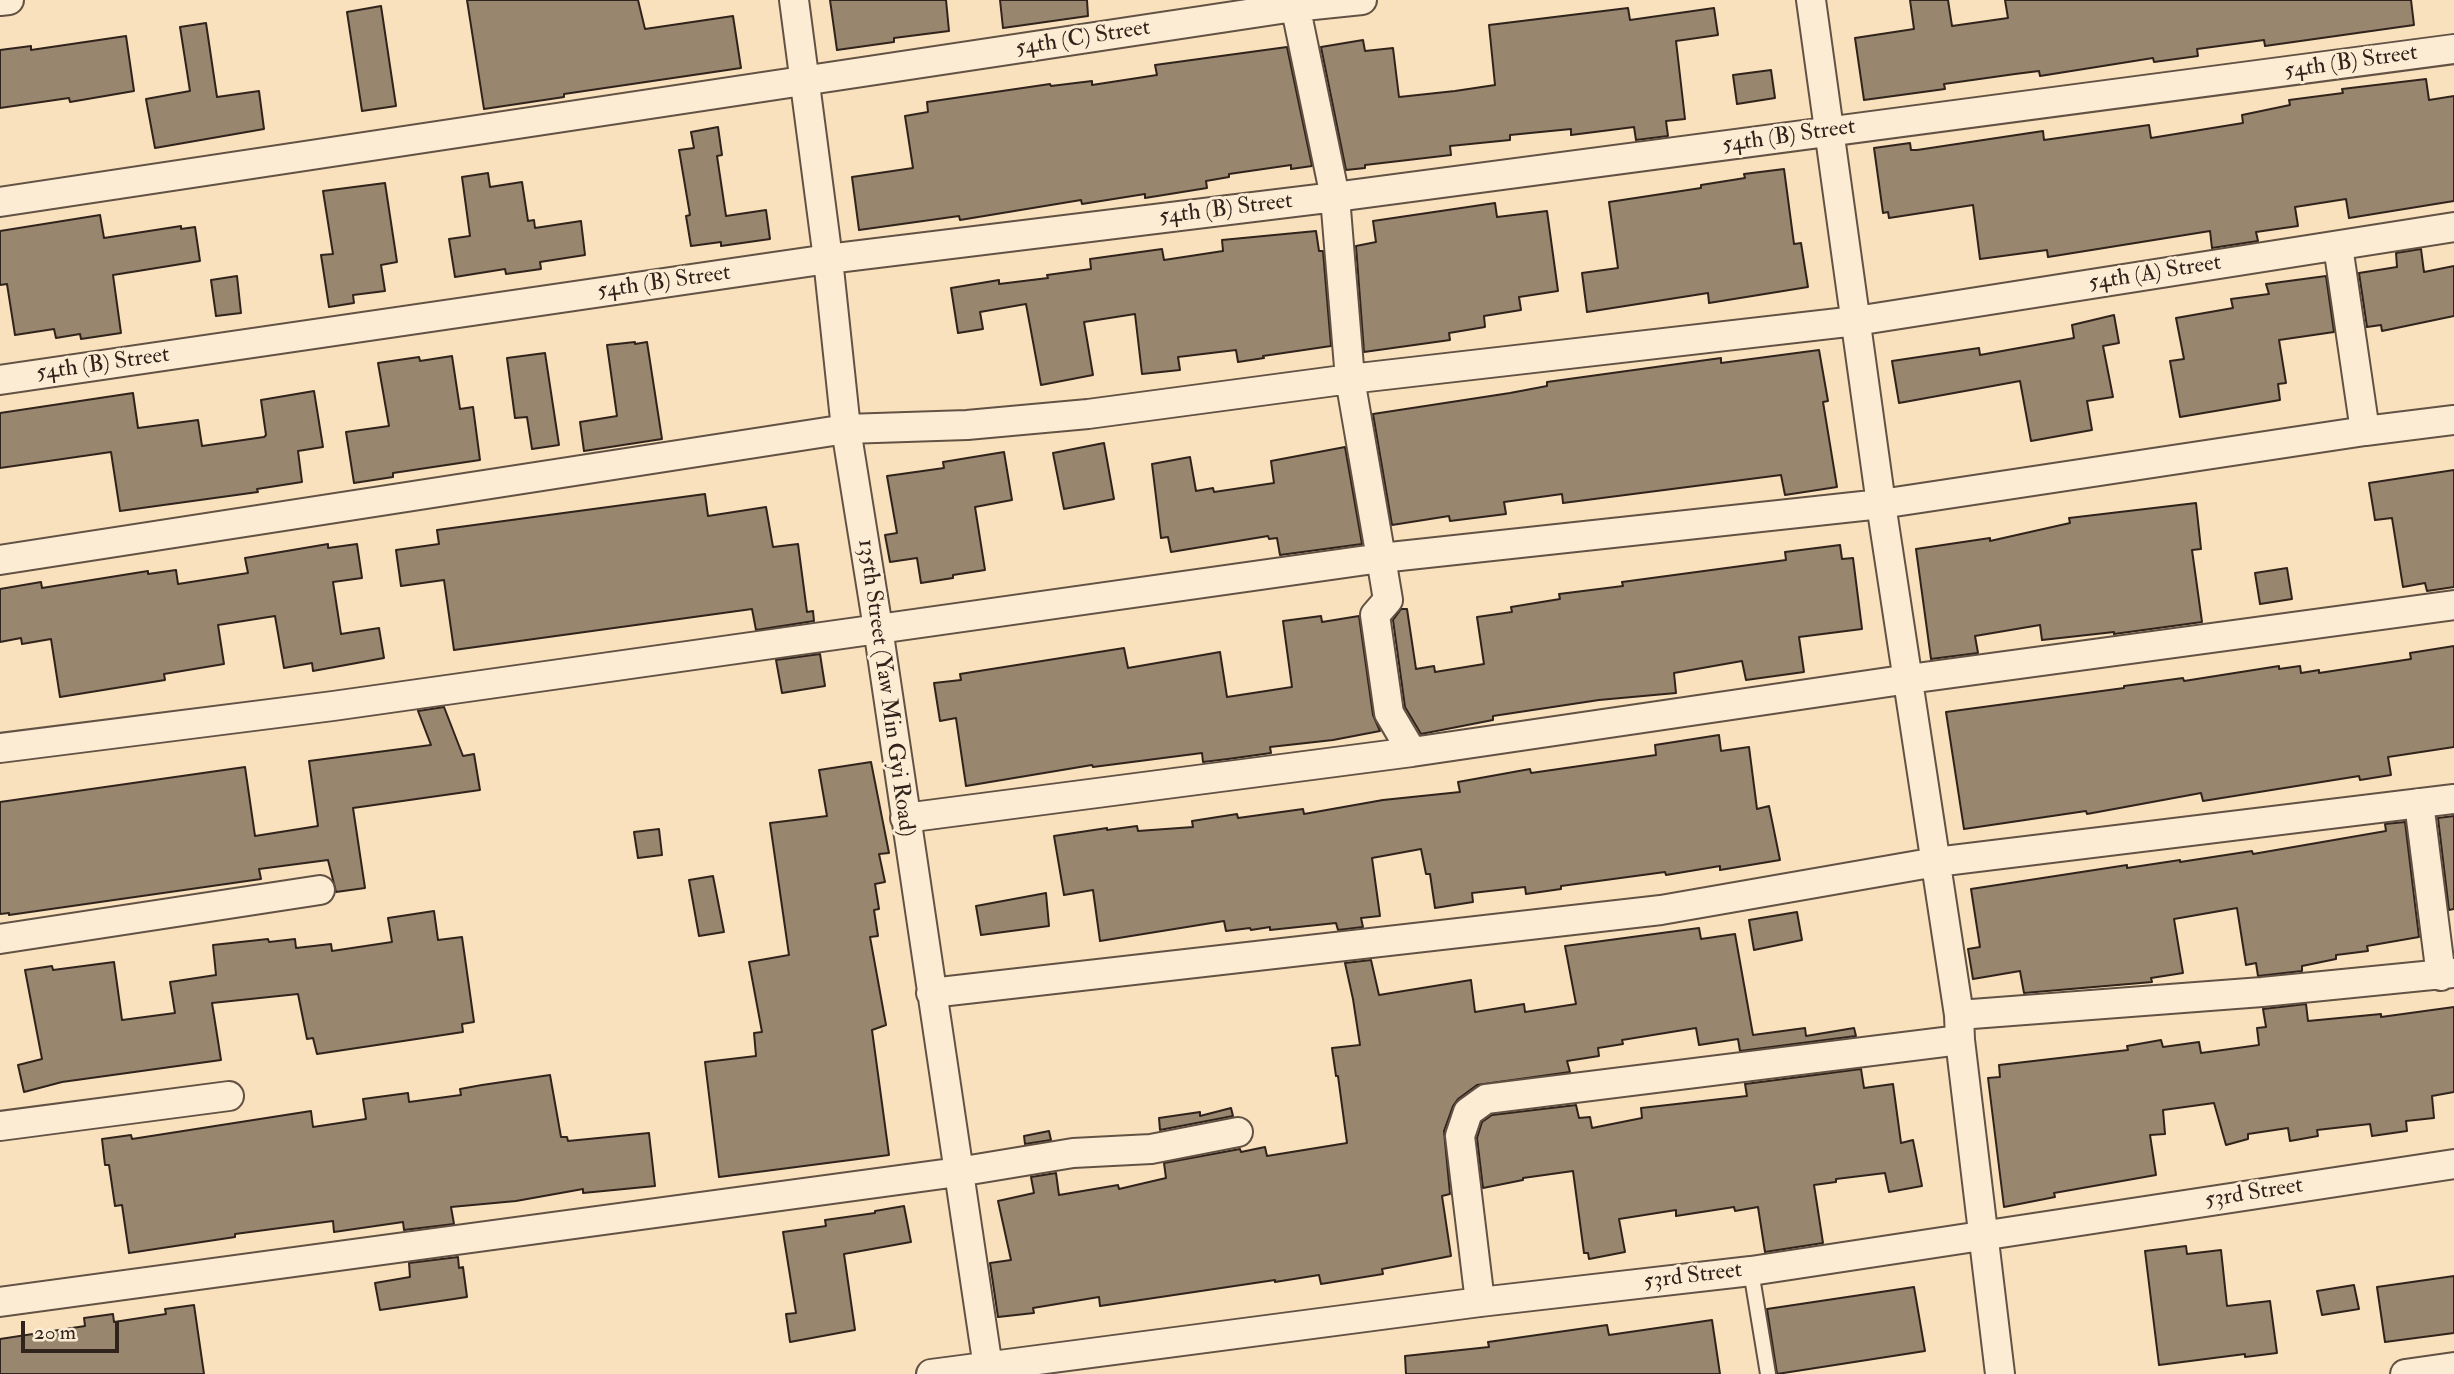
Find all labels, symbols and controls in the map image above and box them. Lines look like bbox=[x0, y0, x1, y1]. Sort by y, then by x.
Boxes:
street label: 54th (C) Street bbox=[1014, 15, 1152, 63]
street label: 54th (B) Street bbox=[2283, 40, 2419, 86]
street label: 54th (B) Street bbox=[1721, 114, 1857, 160]
street label: 54th (B) Street bbox=[1158, 188, 1294, 232]
street label: 54th (A) Street bbox=[2087, 250, 2223, 298]
street label: 54th (B) Street bbox=[596, 260, 732, 306]
street label: 54th (B) Street bbox=[35, 342, 171, 388]
street label: 135th Street (Yaw Min Gyi Road) bbox=[850, 537, 920, 839]
street label: 53rd Street bbox=[2203, 1173, 2305, 1215]
street label: 53rd Street bbox=[1642, 1257, 1744, 1297]
scale bar bbox=[24, 1308, 122, 1352]
text: 20 m bbox=[34, 1319, 76, 1346]

